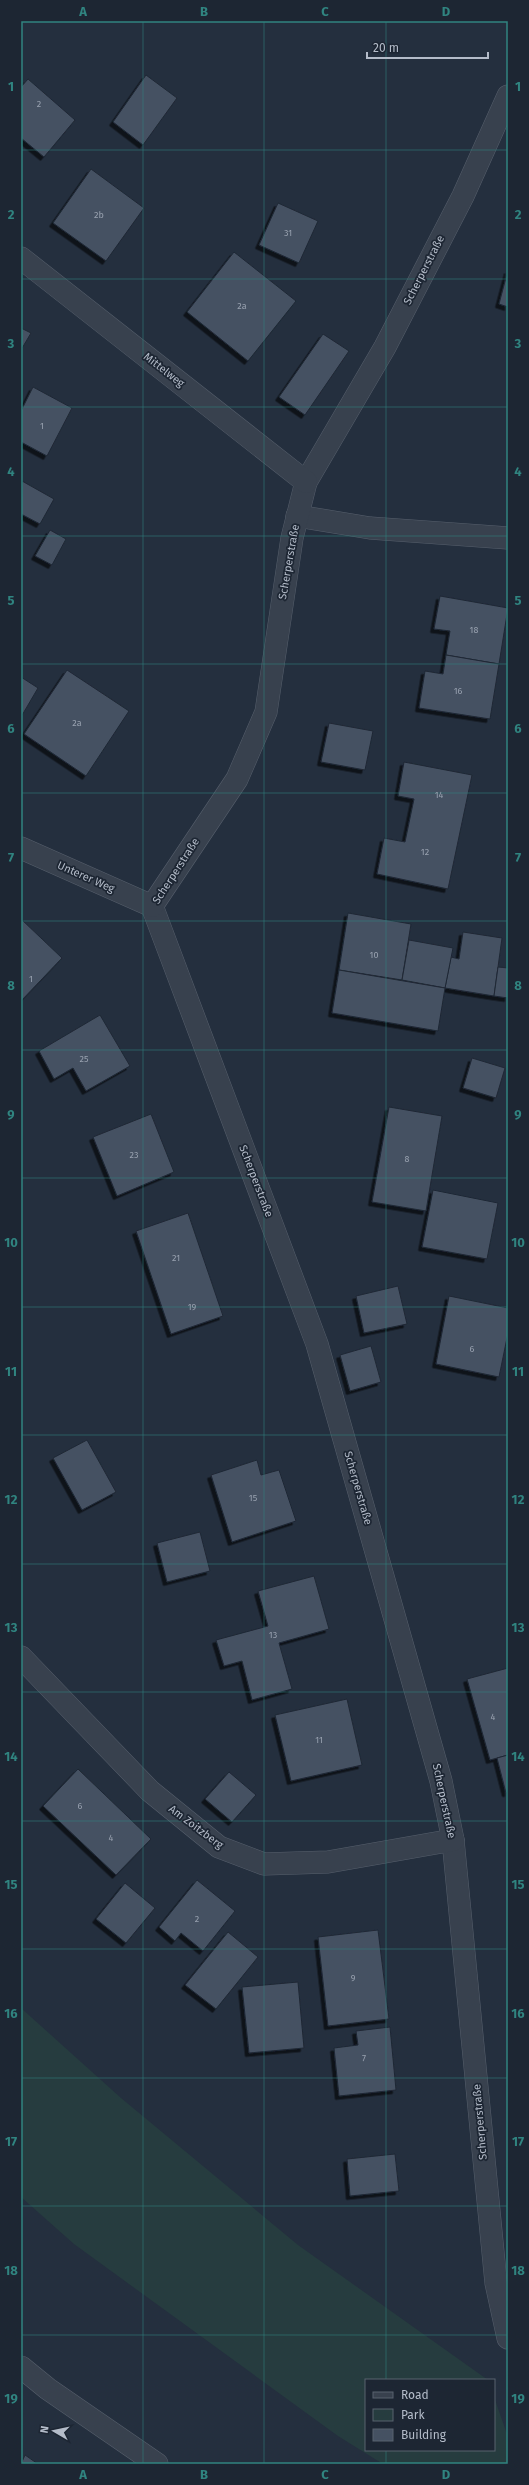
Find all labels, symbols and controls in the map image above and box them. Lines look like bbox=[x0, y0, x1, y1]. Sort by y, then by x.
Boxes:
text: A bbox=[78, 4, 87, 19]
text: B bbox=[200, 4, 208, 19]
text: C bbox=[321, 4, 329, 19]
text: D bbox=[442, 4, 451, 19]
scale bar bbox=[367, 34, 488, 60]
text: 20 m bbox=[373, 41, 399, 55]
text: 1 bbox=[8, 79, 14, 94]
text: 1 bbox=[515, 79, 521, 94]
house number: 2 bbox=[37, 99, 41, 109]
text: 2 bbox=[8, 207, 15, 222]
text: 2 bbox=[515, 207, 522, 222]
house number: 2b bbox=[94, 210, 104, 220]
house number: 31 bbox=[284, 228, 292, 238]
street label: Scherperstraße bbox=[401, 233, 447, 307]
house number: 2a bbox=[237, 301, 247, 311]
text: 3 bbox=[7, 336, 15, 351]
text: 3 bbox=[514, 336, 522, 351]
street label: Mittelweg bbox=[141, 350, 187, 390]
house number: 1 bbox=[40, 421, 44, 431]
text: 4 bbox=[7, 464, 15, 479]
text: 4 bbox=[514, 464, 522, 479]
street label: Scherperstraße bbox=[276, 523, 302, 601]
text: 5 bbox=[8, 593, 15, 608]
text: 5 bbox=[515, 593, 522, 608]
house number: 18 bbox=[470, 625, 478, 635]
house number: 16 bbox=[454, 686, 463, 696]
house number: 2a bbox=[72, 718, 82, 728]
text: 6 bbox=[7, 721, 15, 736]
text: 6 bbox=[514, 721, 522, 736]
house number: 14 bbox=[435, 790, 444, 800]
street label: Scherperstraße bbox=[150, 836, 202, 906]
house number: 12 bbox=[421, 847, 429, 857]
text: 7 bbox=[8, 850, 14, 865]
text: 7 bbox=[515, 850, 521, 865]
street label: Unterer Weg bbox=[55, 859, 117, 896]
house number: 10 bbox=[370, 950, 378, 960]
house number: 1 bbox=[29, 974, 33, 984]
text: 8 bbox=[7, 978, 15, 993]
text: 8 bbox=[514, 978, 522, 993]
house number: 25 bbox=[80, 1054, 89, 1064]
text: 9 bbox=[7, 1107, 15, 1122]
text: 9 bbox=[514, 1107, 522, 1122]
street label: Scherperstraße bbox=[236, 1143, 276, 1219]
house number: 23 bbox=[130, 1150, 138, 1160]
house number: 8 bbox=[405, 1154, 410, 1164]
text: 10 bbox=[4, 1235, 18, 1250]
text: 10 bbox=[511, 1235, 525, 1250]
house number: 21 bbox=[172, 1253, 180, 1263]
house number: 19 bbox=[188, 1302, 197, 1312]
house number: 6 bbox=[470, 1344, 475, 1354]
text: 11 bbox=[5, 1364, 17, 1379]
text: 11 bbox=[512, 1364, 524, 1379]
street label: Scherperstraße bbox=[341, 1450, 375, 1526]
text: 12 bbox=[5, 1492, 18, 1507]
text: 12 bbox=[512, 1492, 525, 1507]
house number: 15 bbox=[249, 1493, 258, 1503]
text: 13 bbox=[5, 1620, 18, 1635]
text: 13 bbox=[512, 1620, 525, 1635]
house number: 13 bbox=[269, 1630, 277, 1640]
house number: 4 bbox=[491, 1712, 496, 1722]
house number: 11 bbox=[315, 1735, 323, 1745]
text: 14 bbox=[4, 1749, 18, 1764]
text: 14 bbox=[511, 1749, 525, 1764]
street label: Scherperstraße bbox=[430, 1762, 458, 1840]
house number: 6 bbox=[78, 1801, 83, 1811]
street label: Am Zoitzberg bbox=[166, 1802, 226, 1852]
house number: 4 bbox=[109, 1833, 114, 1843]
text: 15 bbox=[4, 1877, 18, 1892]
text: 15 bbox=[511, 1877, 525, 1892]
house number: 2 bbox=[195, 1914, 199, 1924]
house number: 9 bbox=[351, 1973, 356, 1983]
text: 16 bbox=[4, 2006, 18, 2021]
text: 16 bbox=[511, 2006, 525, 2021]
house number: 7 bbox=[362, 2053, 366, 2063]
street label: Scherperstraße bbox=[470, 2084, 490, 2160]
text: 17 bbox=[5, 2134, 17, 2149]
text: 17 bbox=[512, 2134, 524, 2149]
text: 18 bbox=[4, 2263, 18, 2278]
text: 18 bbox=[511, 2263, 525, 2278]
legend bbox=[365, 2379, 495, 2451]
text: Road bbox=[401, 2388, 429, 2402]
text: 19 bbox=[4, 2391, 18, 2406]
text: 19 bbox=[511, 2391, 525, 2406]
text: Park bbox=[401, 2408, 425, 2422]
north arrow bbox=[34, 2411, 74, 2451]
text: N bbox=[38, 2425, 52, 2434]
text: Building bbox=[401, 2428, 447, 2442]
text: A bbox=[78, 2467, 87, 2482]
text: B bbox=[200, 2467, 208, 2482]
text: C bbox=[321, 2467, 329, 2482]
text: D bbox=[442, 2467, 451, 2482]

